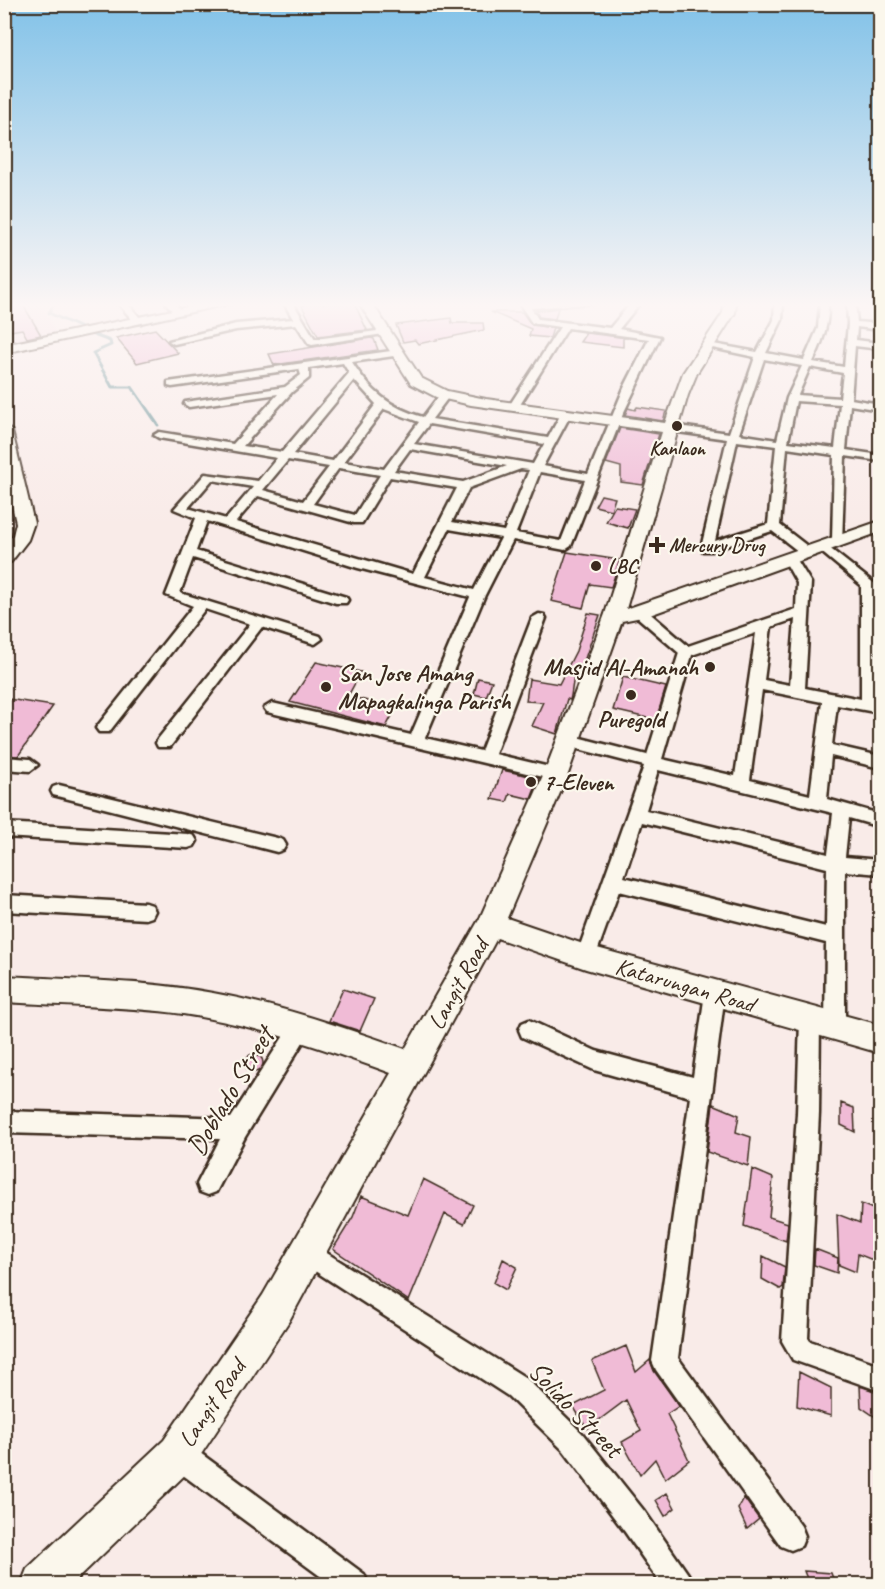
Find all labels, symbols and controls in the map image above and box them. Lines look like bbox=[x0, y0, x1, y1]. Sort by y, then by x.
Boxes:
marker: Kanlaon bbox=[670, 419, 684, 433]
place label: Kanlaon bbox=[649, 436, 707, 461]
place label: Mercury Drug bbox=[669, 533, 766, 558]
marker: Mercury Drug bbox=[650, 538, 664, 552]
place label: LBC bbox=[608, 554, 640, 579]
marker: LBC bbox=[589, 559, 603, 573]
place label: Masjid Al-Amanah bbox=[543, 652, 699, 682]
place label: San Jose Amang Mapagkalinga Parish bbox=[338, 658, 511, 716]
marker: Masjid Al-Amanah bbox=[703, 660, 717, 674]
marker: San Jose Amang Mapagkalinga Parish bbox=[319, 680, 333, 694]
marker: Puregold bbox=[624, 688, 638, 702]
place label: Puregold bbox=[597, 704, 669, 734]
place label: 7-Eleven bbox=[543, 767, 616, 797]
marker: 7-Eleven bbox=[524, 775, 538, 789]
street label: Langit Road bbox=[421, 930, 497, 1035]
street label: Katarungan Road bbox=[612, 951, 761, 1020]
street label: Doblado Street bbox=[178, 1017, 284, 1161]
street label: Langit Road bbox=[172, 1350, 254, 1453]
street label: Solido Street bbox=[521, 1353, 633, 1467]

